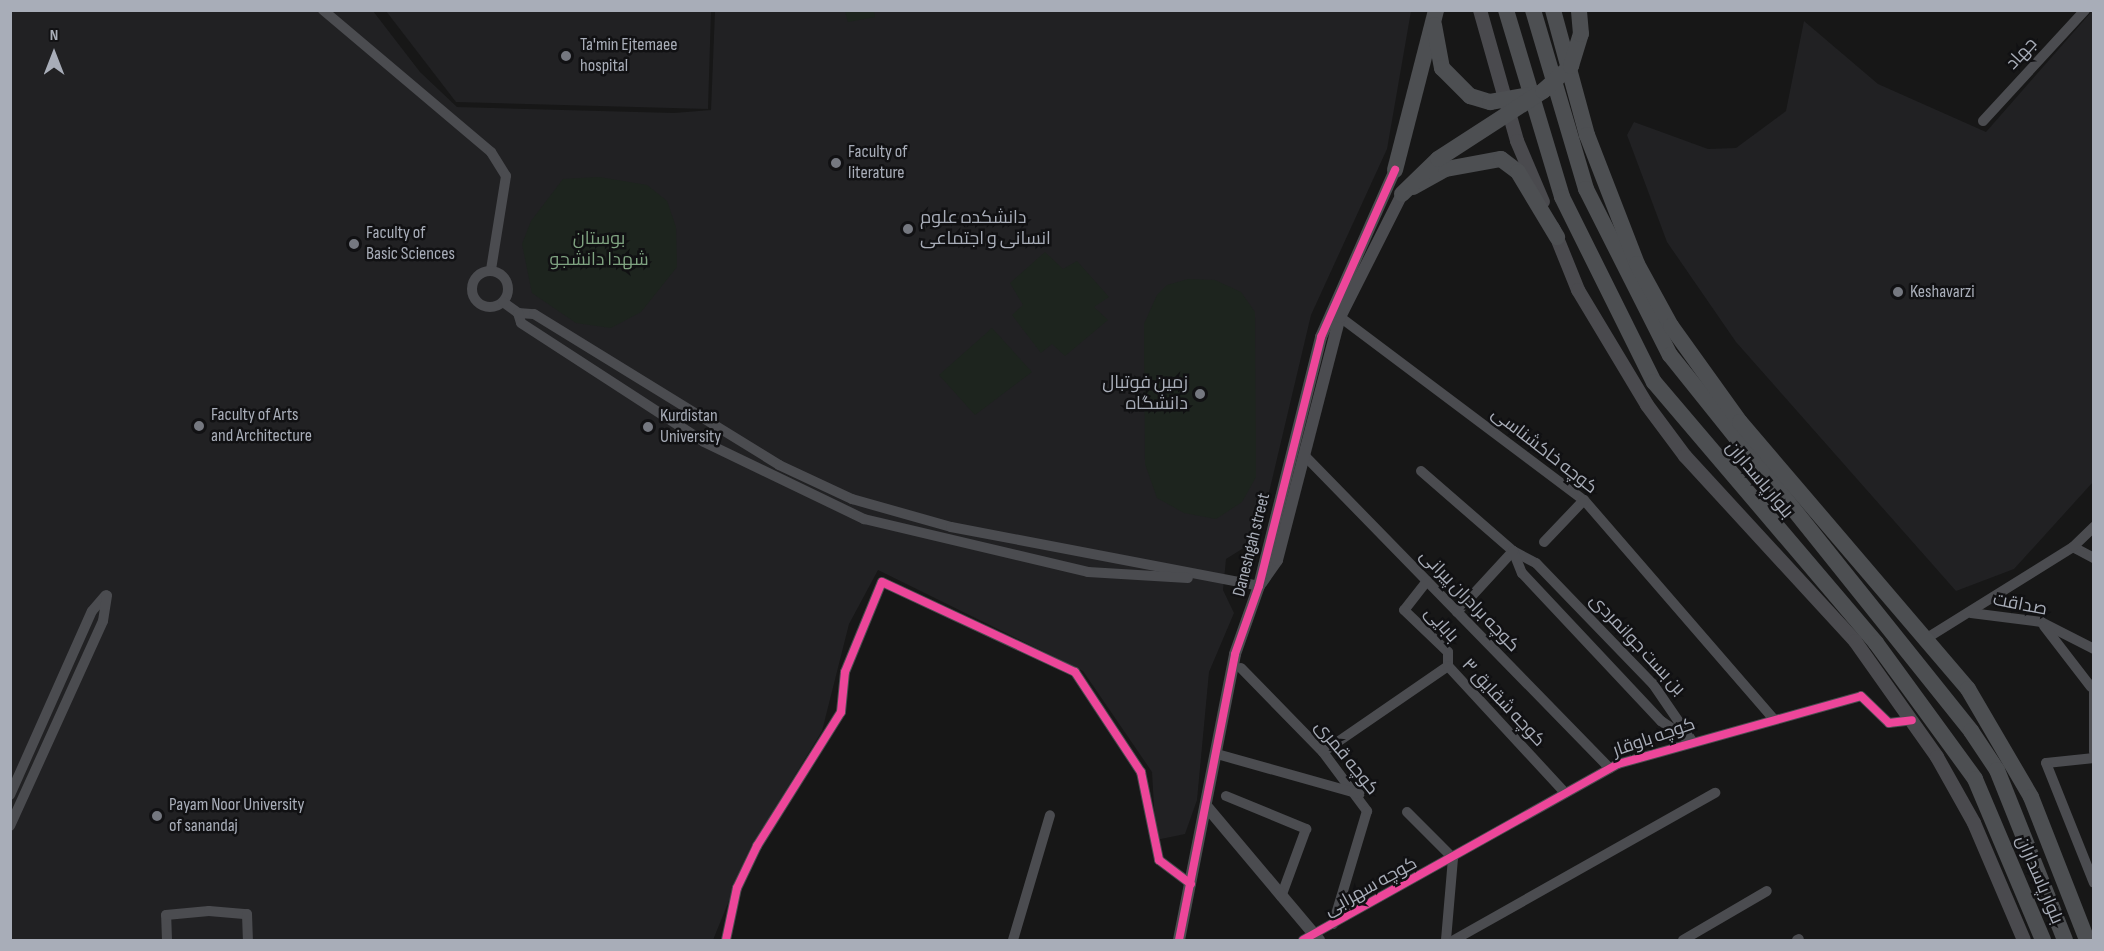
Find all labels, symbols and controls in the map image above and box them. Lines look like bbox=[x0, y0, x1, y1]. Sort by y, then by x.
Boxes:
north arrow bbox=[24, 24, 84, 84]
text: N bbox=[50, 26, 58, 45]
street label: جهاد bbox=[2002, 34, 2042, 74]
place label: Ta'min Ejtemaee hospital bbox=[580, 35, 678, 78]
marker: Ta'min Ejtemaee hospital bbox=[557, 47, 575, 65]
place label: Faculty of literature bbox=[848, 142, 907, 184]
marker: Faculty of literature bbox=[829, 156, 843, 170]
place label: دانشکده علوم انسانی و اجتماعی bbox=[920, 208, 1051, 250]
marker: دانشکده علوم انسانی و اجتماعی bbox=[901, 222, 915, 236]
place label: Faculty of Basic Sciences bbox=[366, 223, 455, 266]
park label: بوستان شهدا دانشجو bbox=[549, 229, 649, 272]
marker: Faculty of Basic Sciences bbox=[347, 237, 361, 251]
place label: Keshavarzi bbox=[1910, 281, 1975, 303]
marker: Keshavarzi bbox=[1891, 285, 1905, 299]
place label: زمین فوتبال دانشگاه bbox=[1102, 373, 1188, 416]
marker: زمین فوتبال دانشگاه bbox=[1193, 387, 1207, 401]
street label: کوچه خاکشناسی bbox=[1487, 403, 1601, 499]
place label: Faculty of Arts and Architecture bbox=[211, 405, 312, 448]
place label: Kurdistan University bbox=[660, 406, 721, 448]
marker: Faculty of Arts and Architecture bbox=[192, 419, 206, 433]
marker: Kurdistan University bbox=[641, 420, 655, 434]
street label: بلوار پاسداران bbox=[1720, 437, 1798, 523]
street label: Daneshgah street bbox=[1229, 491, 1275, 599]
street label: کوچه برادران پیرانی bbox=[1415, 545, 1523, 657]
street label: صداقت bbox=[1991, 589, 2049, 621]
street label: بن بست جوانمردی bbox=[1585, 590, 1689, 700]
street label: بابایی bbox=[1419, 603, 1463, 647]
street label: کوچه شقایق ۳ bbox=[1457, 654, 1549, 752]
street label: کوچه باوقار bbox=[1610, 714, 1698, 762]
street label: کوچه قمری bbox=[1309, 716, 1383, 800]
place label: Payam Noor University of sanandaj bbox=[169, 795, 305, 838]
marker: Payam Noor University of sanandaj bbox=[150, 809, 164, 823]
street label: بلوار پاسداران bbox=[2011, 832, 2067, 928]
street label: کوچه سهرابی bbox=[1321, 853, 1421, 921]

